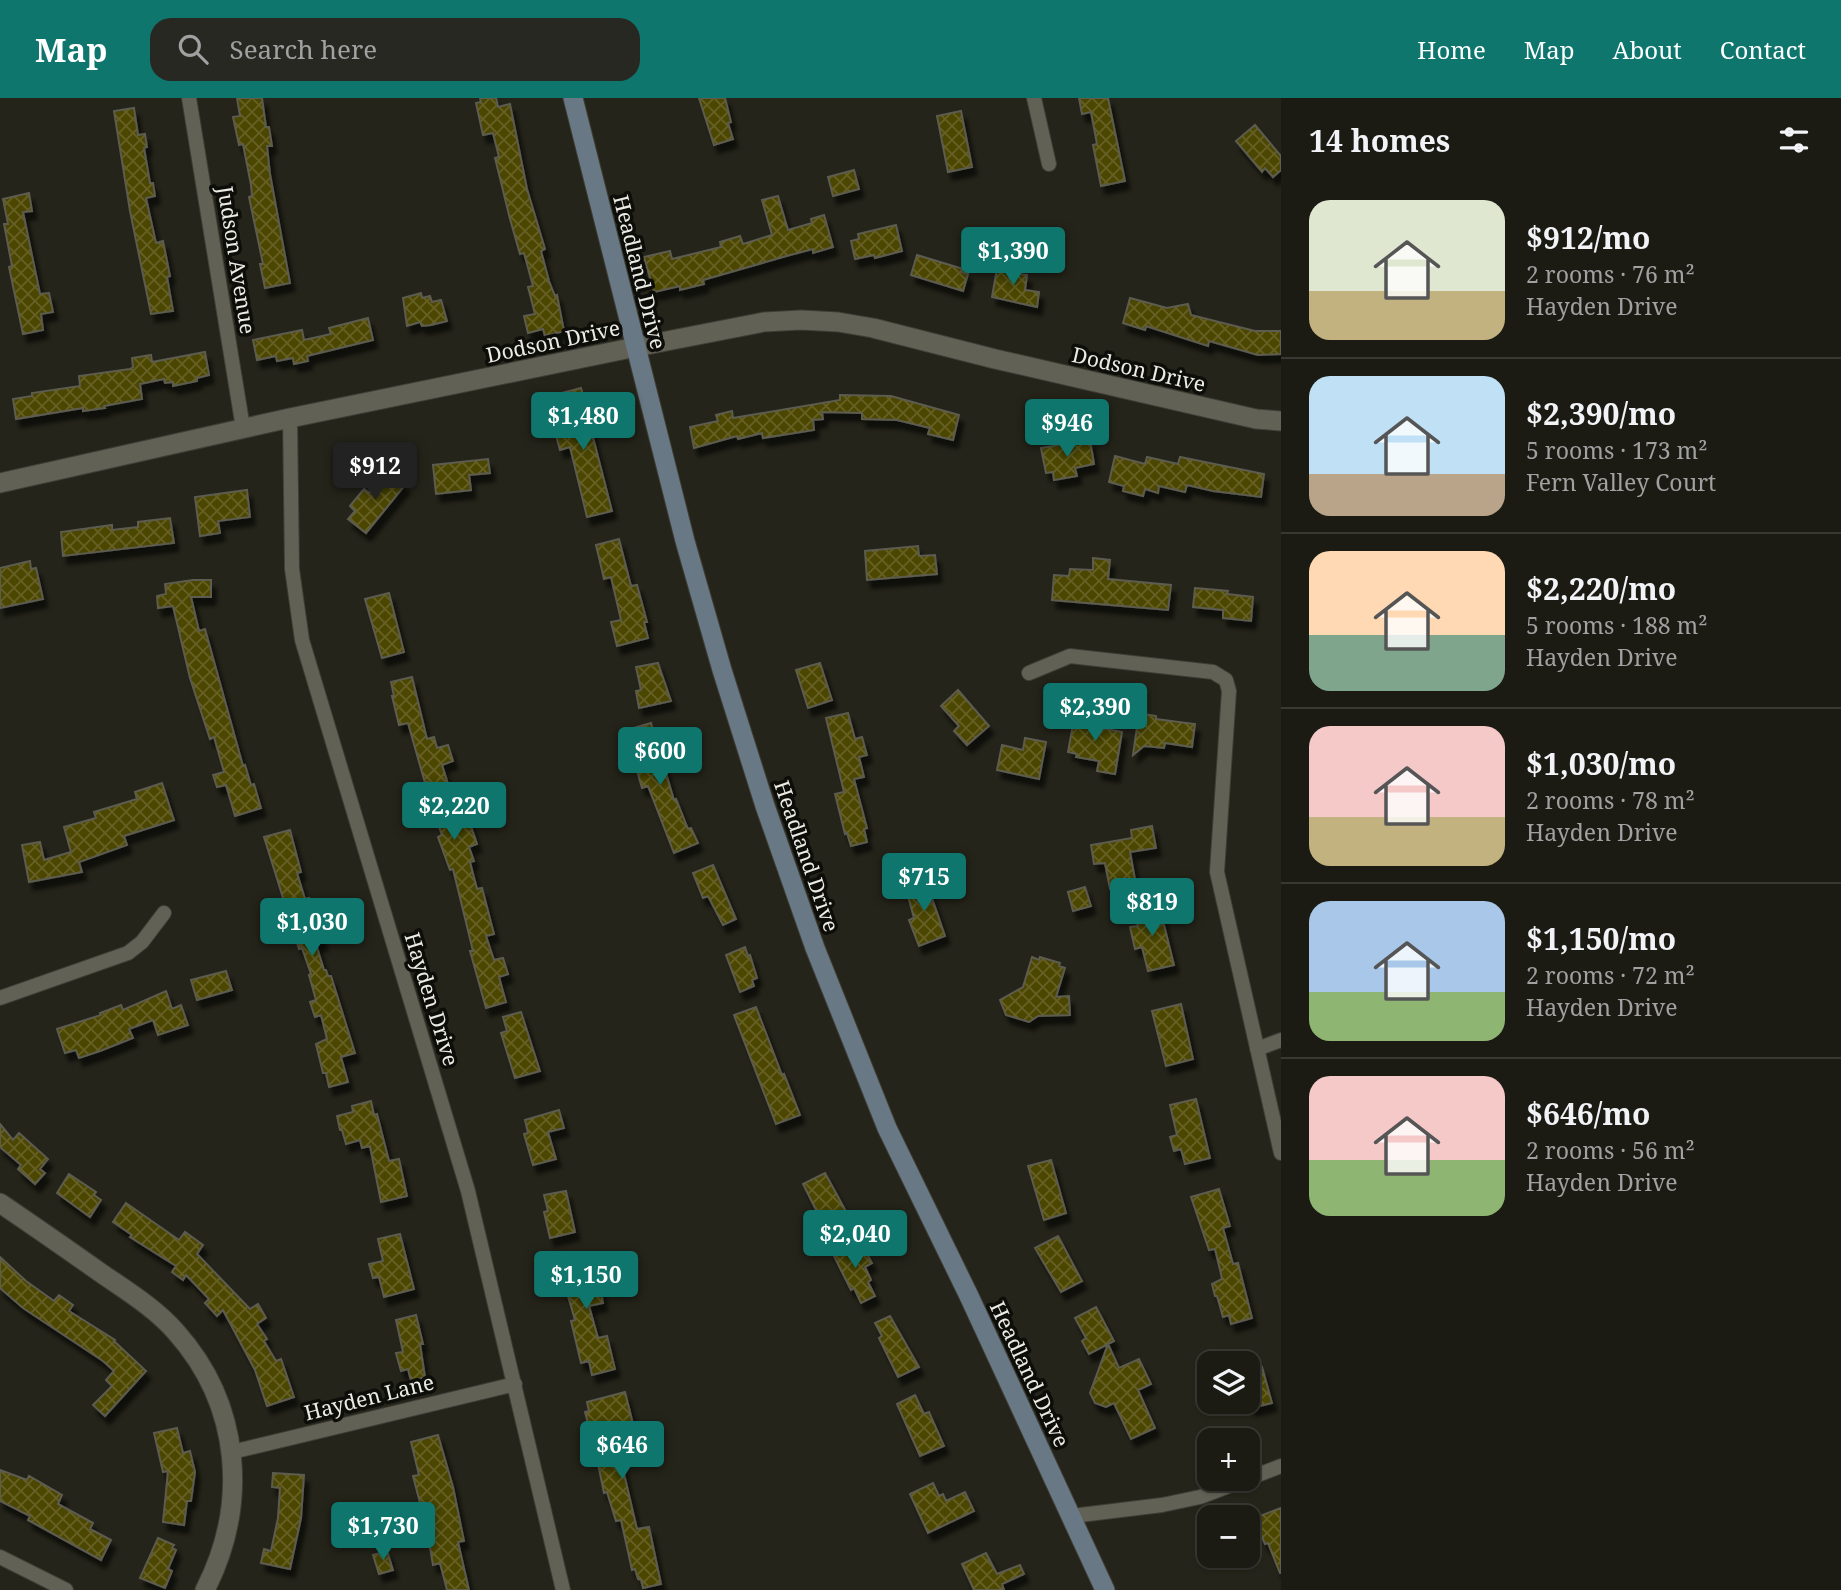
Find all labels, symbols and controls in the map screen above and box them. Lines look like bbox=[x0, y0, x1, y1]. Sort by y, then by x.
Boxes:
search box bbox=[150, 18, 640, 81]
text: Map bbox=[35, 27, 108, 72]
icon: search bbox=[174, 30, 212, 68]
text: Search here bbox=[230, 31, 377, 67]
text: Home bbox=[1417, 33, 1486, 66]
text: Map bbox=[1524, 33, 1575, 66]
text: About bbox=[1613, 33, 1682, 66]
text: Contact bbox=[1720, 33, 1806, 66]
text: 14 homes bbox=[1309, 120, 1450, 161]
icon: filters bbox=[1775, 121, 1813, 159]
street label: Judson Avenue bbox=[211, 183, 263, 336]
street label: Headland Drive bbox=[607, 192, 673, 352]
text: $912/mo bbox=[1526, 217, 1650, 258]
pin: $1,390 bbox=[956, 228, 1070, 287]
icon: home bbox=[1365, 228, 1449, 312]
text: $1,390 bbox=[977, 234, 1049, 266]
text: 2 rooms · 76 m² bbox=[1526, 258, 1695, 290]
text: Hayden Drive bbox=[1526, 290, 1678, 322]
street label: Dodson Drive bbox=[483, 313, 623, 369]
street label: Dodson Drive bbox=[1070, 340, 1208, 398]
pin: $1,480 bbox=[526, 392, 640, 452]
text: $2,390/mo bbox=[1526, 393, 1676, 434]
text: $1,480 bbox=[547, 399, 619, 431]
pin: $946 bbox=[1026, 400, 1108, 459]
icon: home bbox=[1365, 404, 1449, 488]
text: $946 bbox=[1041, 406, 1093, 438]
text: 5 rooms · 173 m² bbox=[1526, 434, 1708, 466]
pin: $912 bbox=[334, 442, 416, 502]
text: $912 bbox=[349, 449, 401, 481]
text: Fern Valley Court bbox=[1526, 466, 1716, 498]
text: $2,220/mo bbox=[1526, 568, 1676, 609]
icon: home bbox=[1365, 579, 1449, 663]
text: 5 rooms · 188 m² bbox=[1526, 609, 1708, 641]
text: Hayden Drive bbox=[1526, 641, 1678, 673]
pin: $2,390 bbox=[1038, 684, 1152, 743]
text: $2,390 bbox=[1059, 690, 1131, 722]
pin: $600 bbox=[619, 728, 701, 787]
text: $600 bbox=[634, 734, 686, 766]
text: $1,030/mo bbox=[1526, 743, 1676, 784]
icon: home bbox=[1365, 754, 1449, 838]
street label: Headland Drive bbox=[768, 777, 846, 935]
pin: $2,220 bbox=[397, 782, 511, 842]
text: 2 rooms · 78 m² bbox=[1526, 784, 1695, 816]
text: $2,220 bbox=[418, 789, 490, 821]
text: Hayden Drive bbox=[1526, 816, 1678, 848]
pin: $715 bbox=[883, 854, 965, 913]
text: $715 bbox=[898, 860, 950, 892]
pin: $819 bbox=[1111, 878, 1193, 938]
text: $819 bbox=[1126, 885, 1178, 917]
pin: $1,030 bbox=[255, 898, 369, 958]
text: $1,030 bbox=[276, 905, 348, 937]
text: $1,150/mo bbox=[1526, 918, 1676, 959]
street label: Hayden Drive bbox=[398, 929, 466, 1069]
icon: home bbox=[1365, 929, 1449, 1013]
text: 2 rooms · 72 m² bbox=[1526, 959, 1695, 991]
text: Hayden Drive bbox=[1526, 991, 1678, 1023]
text: $646/mo bbox=[1526, 1093, 1650, 1134]
icon: home bbox=[1365, 1104, 1449, 1188]
text: 2 rooms · 56 m² bbox=[1526, 1134, 1695, 1166]
text: Hayden Drive bbox=[1526, 1166, 1678, 1198]
pin: $2,040 bbox=[798, 1210, 912, 1270]
text: $2,040 bbox=[819, 1217, 891, 1249]
pin: $1,150 bbox=[529, 1252, 643, 1311]
text: $1,150 bbox=[550, 1258, 622, 1290]
street label: Headland Drive bbox=[984, 1296, 1076, 1452]
map controls bbox=[1197, 1351, 1260, 1568]
button: layers bbox=[1197, 1351, 1260, 1414]
street label: Hayden Lane bbox=[301, 1367, 437, 1427]
pin: $646 bbox=[581, 1422, 663, 1481]
text: $646 bbox=[596, 1428, 648, 1460]
button: + bbox=[1197, 1428, 1260, 1491]
pin: $1,730 bbox=[326, 1502, 440, 1562]
button: − bbox=[1197, 1505, 1260, 1568]
text: $1,730 bbox=[347, 1509, 419, 1541]

